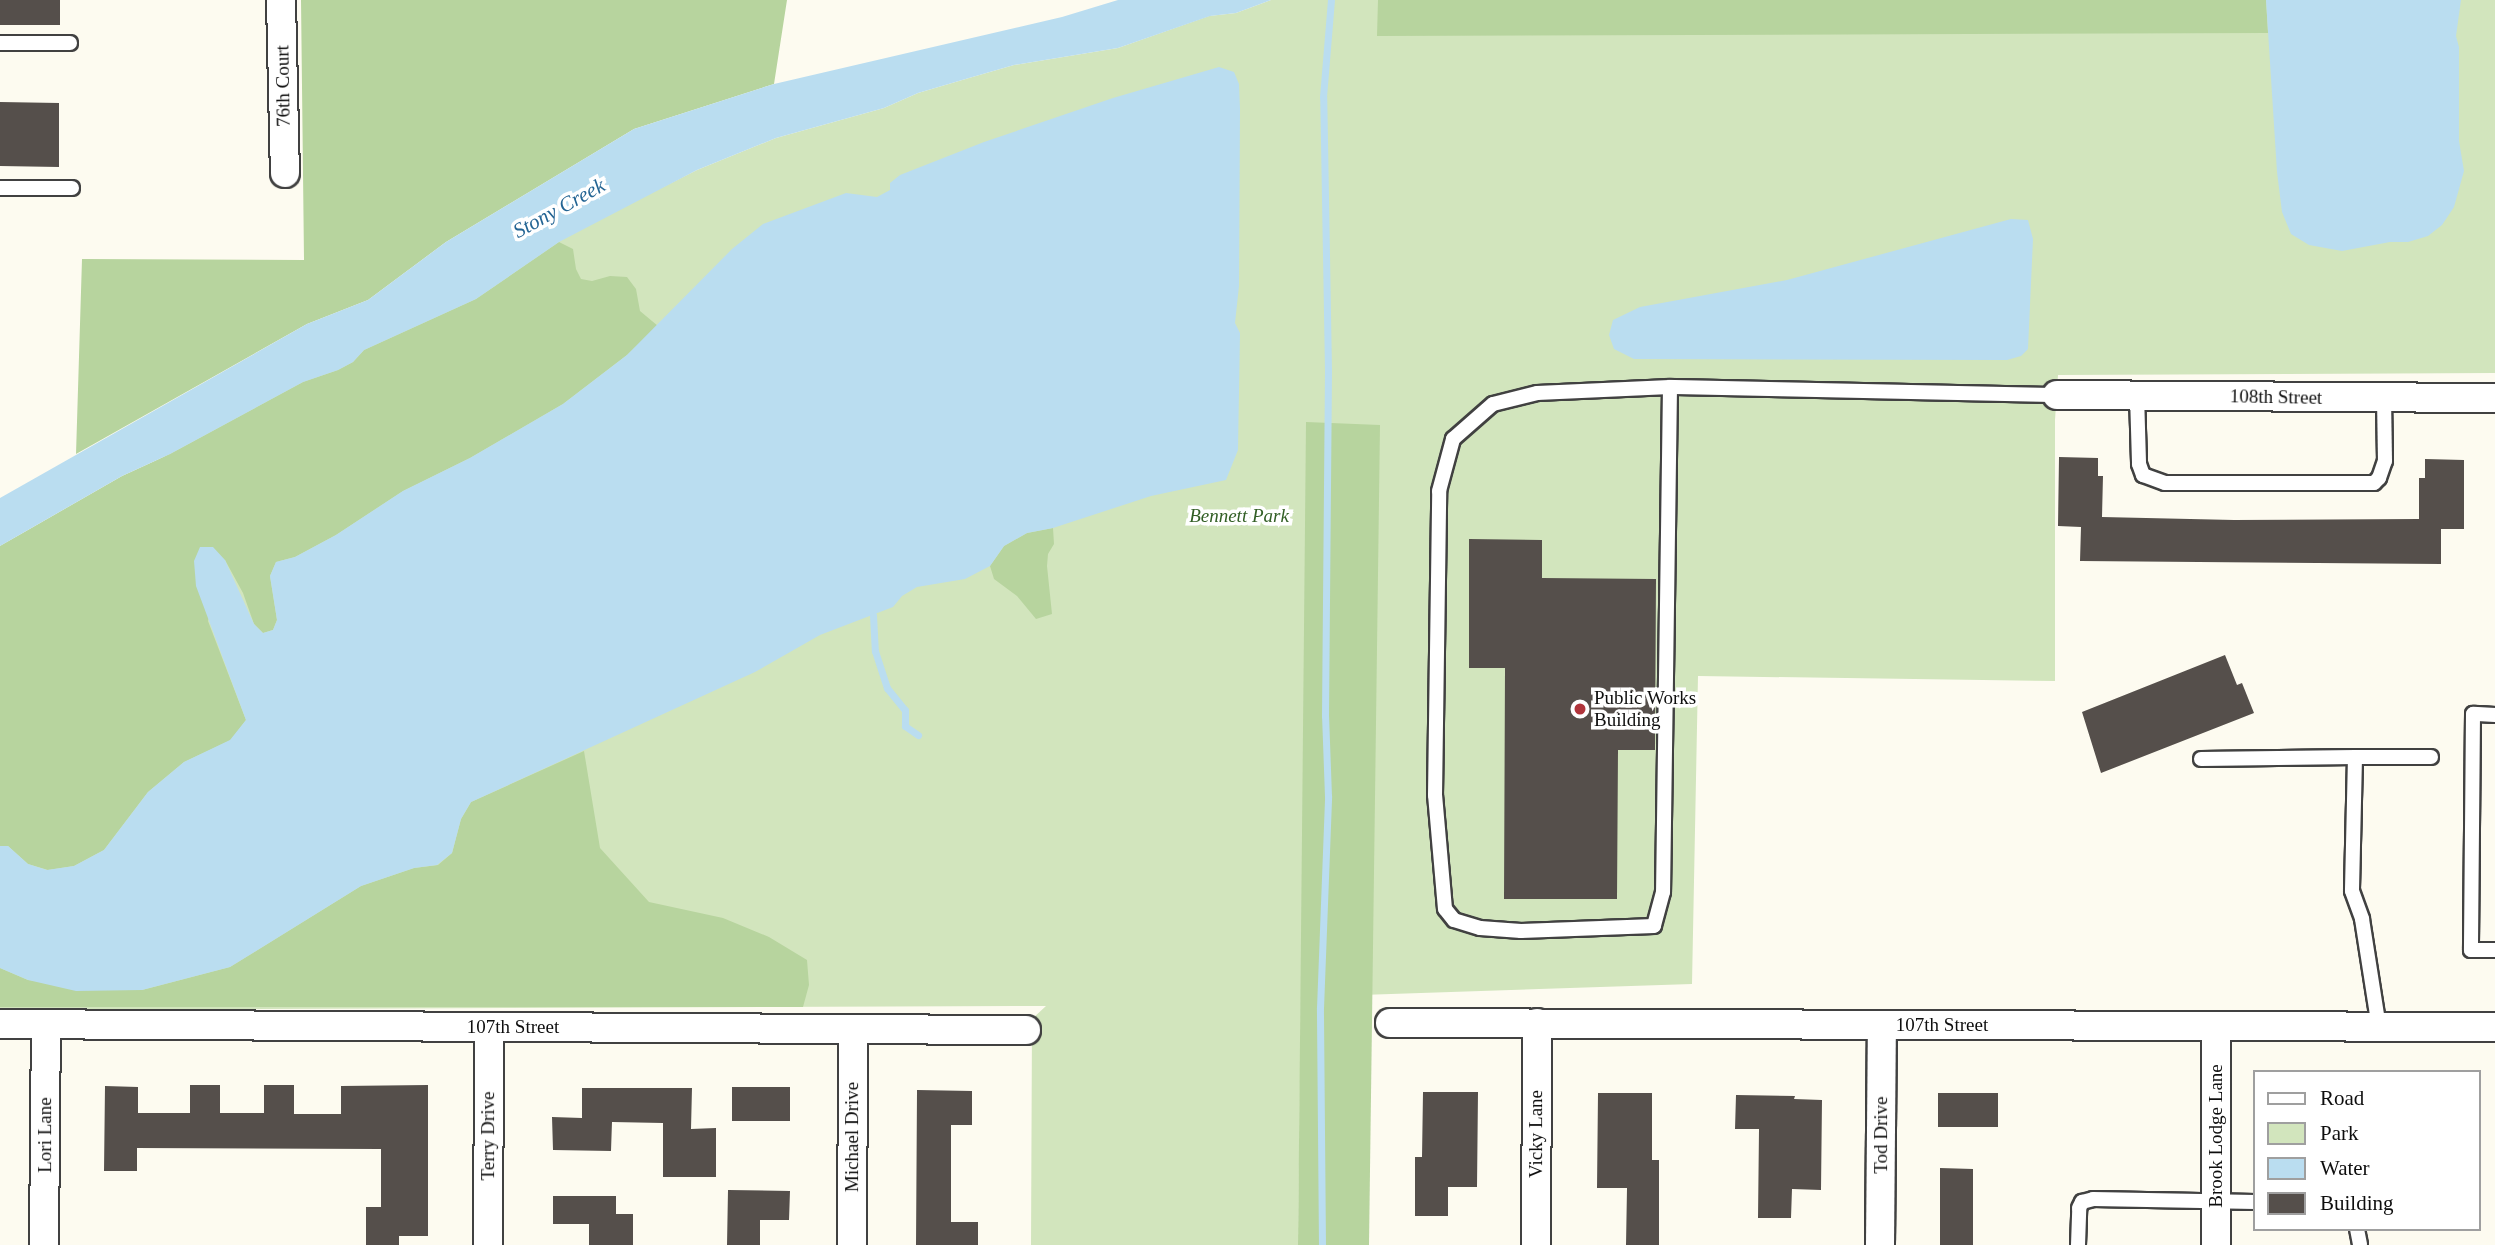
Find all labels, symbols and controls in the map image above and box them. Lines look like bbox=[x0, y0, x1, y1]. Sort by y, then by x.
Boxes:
street label: 76th Court bbox=[271, 45, 295, 127]
water label: Stony Creek bbox=[509, 172, 609, 244]
street label: 108th Street bbox=[2230, 385, 2322, 409]
park label: Bennett Park bbox=[1189, 505, 1289, 527]
place label: Public Works Building bbox=[1594, 687, 1696, 731]
marker: Public Works Building bbox=[1572, 701, 1588, 717]
street label: 107th Street bbox=[1896, 1014, 1988, 1036]
street label: 107th Street bbox=[467, 1016, 559, 1038]
street label: Brook Lodge Lane bbox=[2205, 1064, 2227, 1208]
legend bbox=[2254, 1070, 2481, 1231]
street label: Michael Drive bbox=[841, 1082, 863, 1192]
text: Road bbox=[2320, 1086, 2364, 1110]
street label: Vicky Lane bbox=[1525, 1090, 1547, 1178]
street label: Terry Drive bbox=[477, 1092, 499, 1180]
street label: Tod Drive bbox=[1870, 1096, 1892, 1174]
street label: Lori Lane bbox=[34, 1097, 56, 1173]
text: Park bbox=[2320, 1121, 2359, 1145]
text: Water bbox=[2320, 1156, 2370, 1180]
text: Building bbox=[2320, 1191, 2394, 1215]

